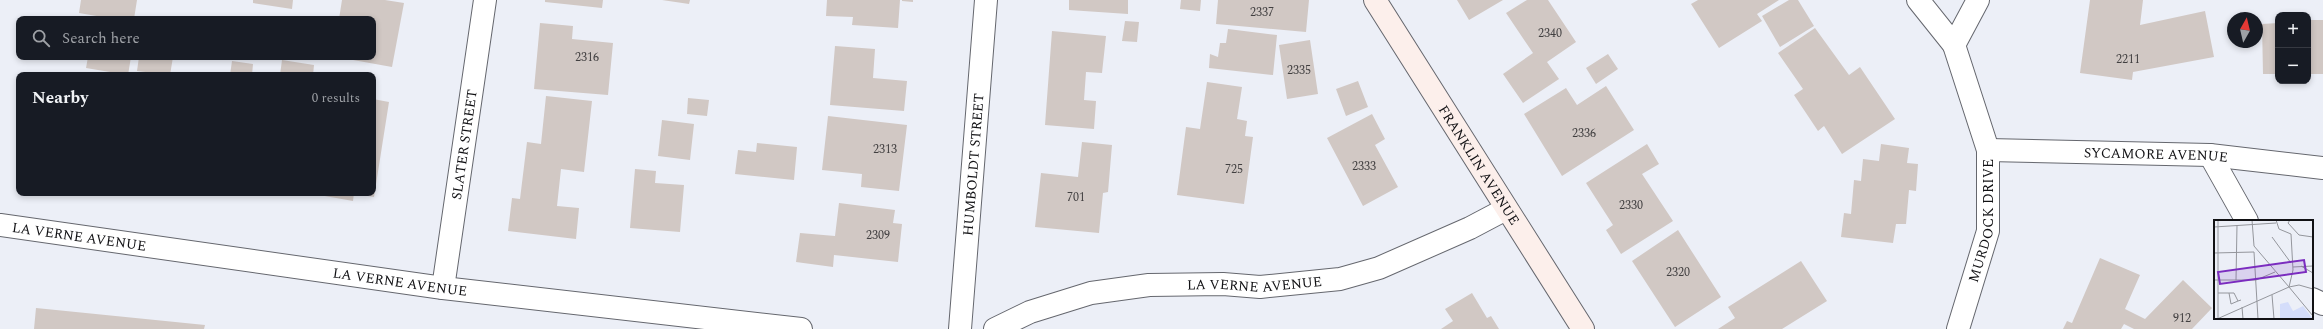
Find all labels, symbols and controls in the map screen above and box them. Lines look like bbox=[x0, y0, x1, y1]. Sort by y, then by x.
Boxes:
house number: 2337 bbox=[1250, 3, 1274, 22]
north arrow bbox=[2227, 12, 2263, 48]
map controls bbox=[2275, 12, 2311, 84]
button: + bbox=[2275, 12, 2311, 48]
search box bbox=[16, 16, 376, 60]
house number: 2340 bbox=[1538, 24, 1562, 43]
icon: search bbox=[30, 27, 52, 49]
text: Search here bbox=[62, 27, 140, 50]
house number: 2316 bbox=[575, 48, 599, 67]
button: − bbox=[2275, 48, 2311, 84]
house number: 2211 bbox=[2116, 50, 2140, 69]
house number: 2335 bbox=[1287, 61, 1311, 80]
text: Nearby bbox=[32, 85, 88, 111]
text: 0 results bbox=[312, 88, 360, 108]
street label: SLATER STREET bbox=[446, 88, 482, 201]
street label: HUMBOLDT STREET bbox=[957, 92, 989, 237]
street label: FRANKLIN AVENUE bbox=[1433, 101, 1525, 229]
house number: 2336 bbox=[1572, 124, 1596, 143]
house number: 2313 bbox=[873, 140, 897, 159]
street label: SYCAMORE AVENUE bbox=[2084, 142, 2229, 167]
house number: 2333 bbox=[1352, 157, 1376, 176]
street label: MURDOCK DRIVE bbox=[1962, 159, 1999, 285]
house number: 725 bbox=[1225, 160, 1243, 179]
house number: 701 bbox=[1067, 188, 1085, 207]
house number: 2330 bbox=[1619, 196, 1643, 215]
street label: LA VERNE AVENUE bbox=[11, 216, 148, 256]
inset map bbox=[2214, 220, 2313, 319]
house number: 2309 bbox=[866, 226, 890, 245]
street label: LA VERNE AVENUE bbox=[332, 262, 468, 301]
house number: 2320 bbox=[1666, 263, 1690, 282]
street label: LA VERNE AVENUE bbox=[1187, 270, 1323, 298]
house number: 912 bbox=[2173, 309, 2191, 328]

